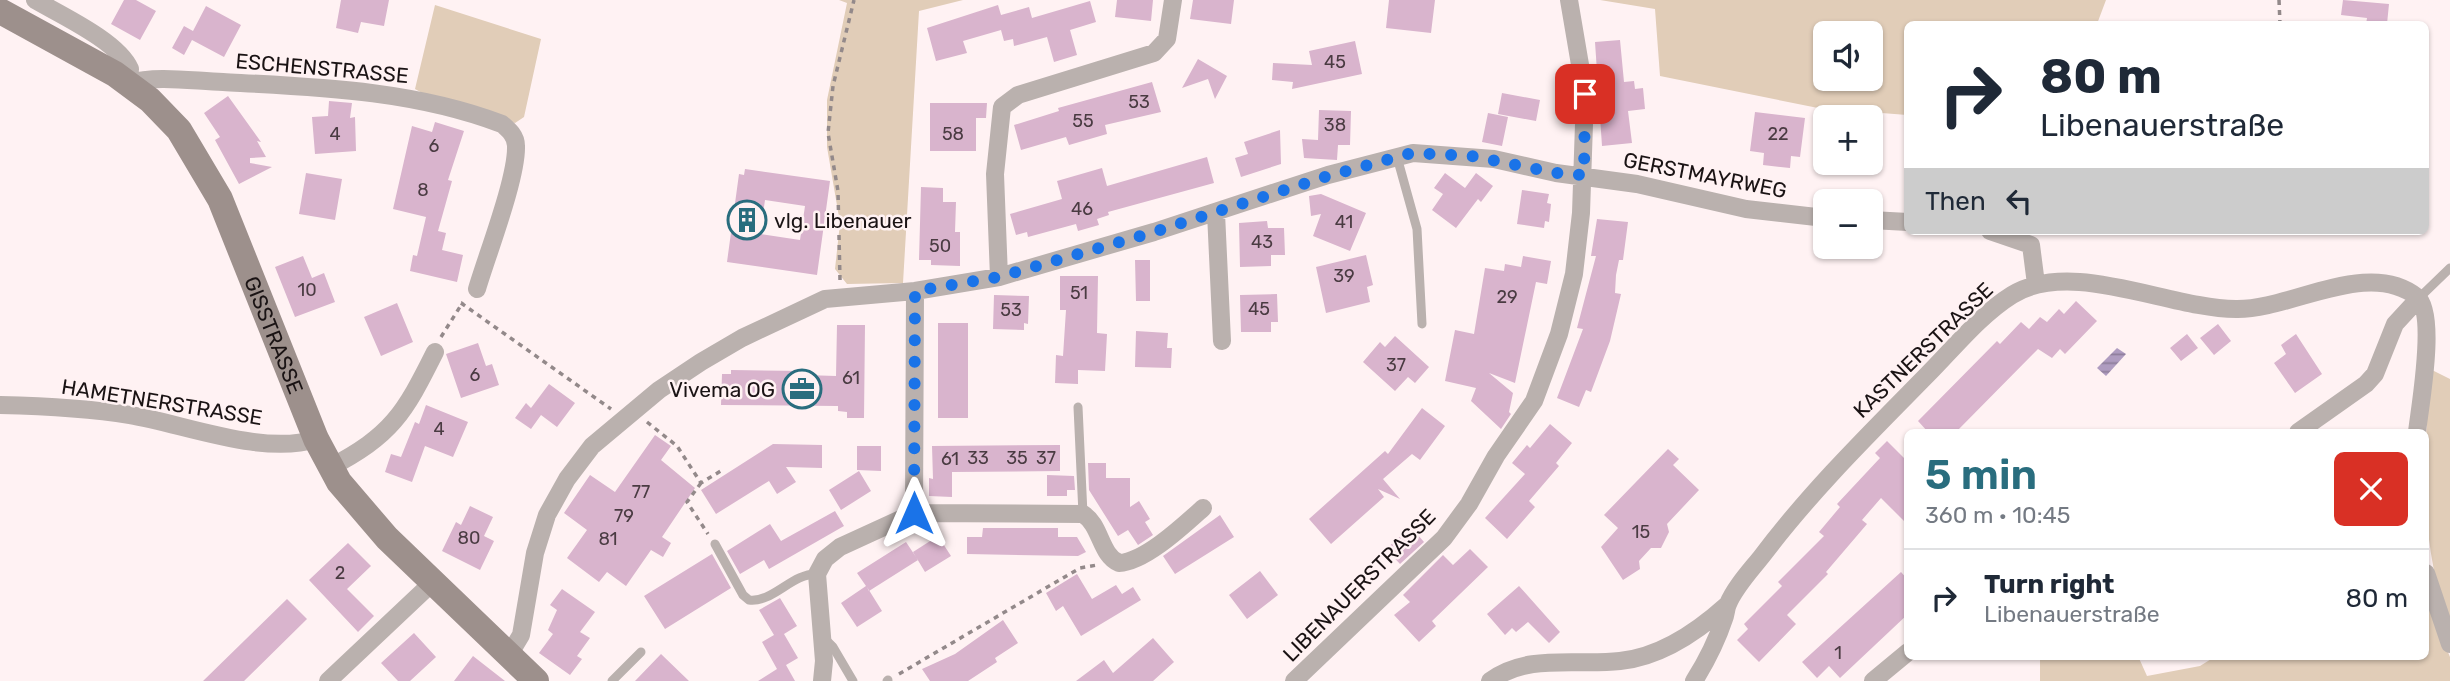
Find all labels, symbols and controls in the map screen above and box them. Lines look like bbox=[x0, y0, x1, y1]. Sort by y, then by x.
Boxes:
map controls bbox=[1813, 21, 1883, 259]
button: sound bbox=[1813, 21, 1883, 91]
text: 80 m bbox=[2040, 47, 2162, 105]
street label: ESCHENSTRASSE bbox=[234, 48, 410, 88]
icon: right bbox=[1925, 49, 2016, 140]
house number: 45 bbox=[1324, 51, 1346, 73]
pin bbox=[1555, 64, 1615, 124]
icon: arrive bbox=[1566, 75, 1604, 113]
house number: 53 bbox=[1128, 91, 1150, 113]
button: + bbox=[1813, 105, 1883, 175]
text: Libenauerstraße bbox=[2040, 106, 2284, 144]
house number: 55 bbox=[1072, 110, 1094, 132]
house number: 38 bbox=[1324, 114, 1346, 136]
house number: 4 bbox=[329, 123, 341, 145]
house number: 58 bbox=[942, 123, 964, 145]
house number: 22 bbox=[1767, 123, 1789, 145]
house number: 6 bbox=[429, 135, 440, 157]
street label: GERSTMAYRWEG bbox=[1621, 147, 1789, 203]
house number: 8 bbox=[417, 179, 429, 201]
icon: left bbox=[2000, 182, 2038, 220]
text: Then bbox=[1925, 186, 1986, 217]
button: − bbox=[1813, 189, 1883, 259]
house number: 46 bbox=[1071, 198, 1093, 220]
building icon: vlg. Libenauer bbox=[726, 199, 768, 241]
place label: vlg. Libenauer bbox=[774, 208, 912, 233]
house number: 41 bbox=[1335, 211, 1353, 233]
house number: 43 bbox=[1251, 231, 1273, 253]
house number: 50 bbox=[929, 235, 951, 257]
house number: 39 bbox=[1333, 265, 1355, 287]
street label: GISSTRASSE bbox=[240, 272, 309, 397]
street label: KASTNERSTRASSE bbox=[1848, 277, 1998, 423]
house number: 10 bbox=[297, 279, 317, 301]
house number: 51 bbox=[1070, 282, 1088, 304]
house number: 29 bbox=[1496, 286, 1518, 308]
house number: 45 bbox=[1248, 298, 1270, 320]
house number: 53 bbox=[1000, 299, 1022, 321]
house number: 37 bbox=[1386, 354, 1406, 376]
house number: 6 bbox=[470, 364, 481, 386]
house number: 61 bbox=[842, 367, 860, 389]
office icon: Vivema OG bbox=[781, 368, 823, 410]
street label: HAMETNERSTRASSE bbox=[60, 374, 264, 430]
place label: Vivema OG bbox=[669, 377, 775, 402]
house number: 4 bbox=[433, 418, 445, 440]
house number: 33 bbox=[967, 447, 989, 469]
house number: 35 bbox=[1006, 447, 1028, 469]
house number: 37 bbox=[1036, 447, 1056, 469]
house number: 61 bbox=[941, 448, 959, 470]
text: 5 min bbox=[1925, 450, 2037, 500]
button: close bbox=[2334, 452, 2408, 526]
position arrow bbox=[877, 476, 951, 550]
house number: 77 bbox=[632, 481, 650, 503]
text: 360 m · 10:45 bbox=[1925, 501, 2071, 529]
street label: LIBENAUERSTRASSE bbox=[1278, 504, 1440, 666]
house number: 79 bbox=[614, 505, 634, 527]
house number: 15 bbox=[1632, 521, 1650, 543]
house number: 80 bbox=[458, 527, 480, 549]
house number: 81 bbox=[598, 528, 618, 550]
house number: 2 bbox=[335, 562, 345, 584]
text: Turn right bbox=[1984, 569, 2114, 600]
icon: right bbox=[1925, 579, 1963, 617]
text: 80 m bbox=[2345, 583, 2408, 614]
text: Libenauerstraße bbox=[1984, 600, 2160, 628]
house number: 1 bbox=[1834, 642, 1842, 664]

